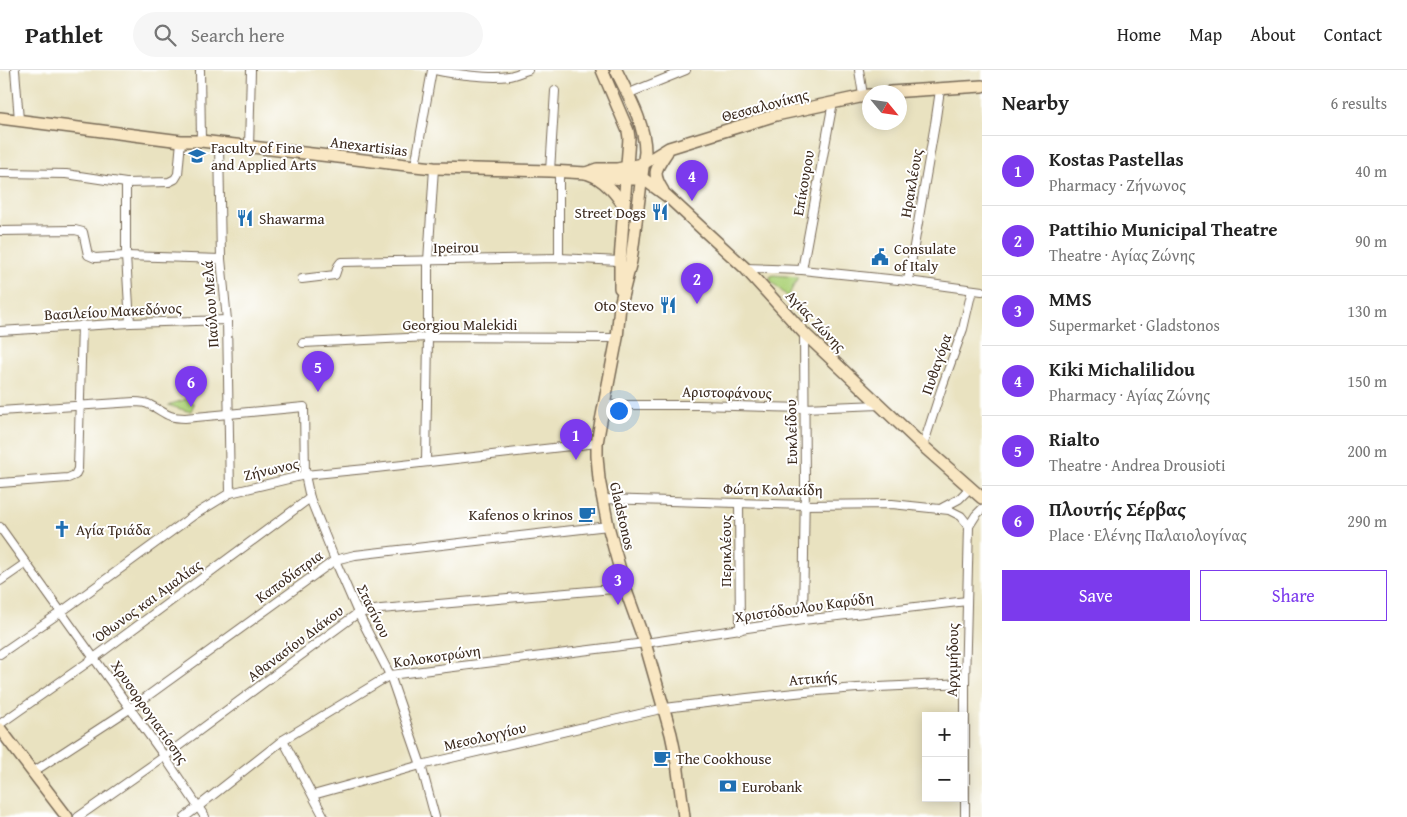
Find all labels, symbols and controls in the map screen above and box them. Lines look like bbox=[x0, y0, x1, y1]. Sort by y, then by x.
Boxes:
search box bbox=[133, 12, 483, 57]
text: Pathlet bbox=[25, 17, 103, 52]
icon: search bbox=[151, 21, 179, 49]
text: Search here bbox=[191, 21, 285, 49]
text: Home bbox=[1117, 21, 1161, 48]
text: Map bbox=[1189, 21, 1222, 48]
text: About bbox=[1250, 21, 1296, 48]
text: Contact bbox=[1324, 21, 1382, 48]
street label: Θεσσαλονίκης bbox=[719, 83, 811, 127]
north arrow bbox=[862, 85, 907, 130]
text: Nearby bbox=[1002, 87, 1069, 118]
text: 6 results bbox=[1330, 91, 1387, 115]
street label: Anexartisias bbox=[329, 131, 409, 161]
place label: Faculty of Fine and Applied Arts bbox=[211, 137, 316, 175]
text: Kostas Pastellas bbox=[1049, 145, 1184, 173]
school or university icon: Faculty of Fine and Applied Arts bbox=[187, 146, 207, 166]
street label: Ηρακλέους bbox=[895, 146, 928, 219]
street label: Επίκουρου bbox=[787, 148, 819, 217]
text: 1 bbox=[1014, 159, 1022, 183]
text: 40 m bbox=[1355, 159, 1387, 183]
pin: 4 bbox=[676, 160, 708, 201]
text: Pharmacy · Ζήνωνος bbox=[1049, 173, 1186, 197]
place label: Street Dogs bbox=[575, 202, 646, 223]
restaurant icon: Street Dogs bbox=[650, 202, 670, 222]
restaurant icon: Shawarma bbox=[235, 208, 255, 228]
place label: Shawarma bbox=[259, 208, 325, 229]
text: Pattihio Municipal Theatre bbox=[1049, 215, 1278, 243]
text: 2 bbox=[1014, 229, 1022, 253]
text: 90 m bbox=[1355, 229, 1387, 253]
street label: Ipeirou bbox=[433, 236, 480, 258]
place label: Consulate of Italy bbox=[894, 238, 956, 276]
text: Theatre · Αγίας Ζώνης bbox=[1049, 243, 1195, 267]
public building icon: Consulate of Italy bbox=[870, 247, 890, 267]
street label: Παύλου Μελά bbox=[196, 260, 224, 348]
pin: 2 bbox=[681, 263, 713, 304]
street label: Αγίας Ζώνης bbox=[781, 285, 851, 357]
text: MMS bbox=[1049, 285, 1092, 313]
place label: Oto Stevo bbox=[594, 295, 654, 316]
restaurant icon: Oto Stevo bbox=[658, 295, 678, 315]
street label: Βασιλείου Μακεδόνος bbox=[44, 297, 183, 325]
text: 3 bbox=[1014, 299, 1022, 323]
text: 130 m bbox=[1347, 299, 1387, 323]
text: Supermarket · Gladstonos bbox=[1049, 313, 1220, 337]
street label: Georgiou Malekidi bbox=[402, 314, 518, 335]
street label: Πυθαγόρα bbox=[916, 331, 956, 397]
pin: 5 bbox=[302, 351, 334, 392]
text: Kiki Michalilidou bbox=[1049, 355, 1195, 383]
pin: 6 bbox=[175, 366, 207, 407]
text: 4 bbox=[1014, 369, 1022, 393]
text: 150 m bbox=[1347, 369, 1387, 393]
street label: Αριστοφάνους bbox=[682, 381, 773, 403]
text: Pharmacy · Αγίας Ζώνης bbox=[1049, 383, 1210, 407]
your location bbox=[606, 398, 632, 424]
street label: Ευκλείδου bbox=[780, 399, 802, 465]
pin: 1 bbox=[560, 419, 592, 460]
text: Rialto bbox=[1049, 425, 1100, 453]
text: 5 bbox=[1014, 439, 1022, 463]
text: 200 m bbox=[1347, 439, 1387, 463]
street label: Ζήνωνος bbox=[241, 452, 301, 486]
text: Theatre · Andrea Drousioti bbox=[1049, 453, 1225, 477]
street label: Φώτη Κολακίδη bbox=[723, 478, 823, 500]
street label: Gladstonos bbox=[605, 480, 641, 552]
text: Πλουτής Σέρβας bbox=[1049, 495, 1186, 523]
place label: Kafenos o krinos bbox=[469, 504, 573, 525]
cafe icon: Kafenos o krinos bbox=[577, 504, 597, 524]
text: 6 bbox=[1014, 509, 1022, 533]
text: 290 m bbox=[1347, 509, 1387, 533]
street label: Περικλέους bbox=[715, 514, 736, 587]
church icon: Αγία Τριάδα bbox=[52, 519, 72, 539]
place label: Αγία Τριάδα bbox=[76, 519, 151, 540]
text: Place · Ελένης Παλαιολογίνας bbox=[1049, 523, 1247, 547]
street label: Καποδίστρια bbox=[251, 544, 327, 608]
street label: Όθωνος και Αμαλίας bbox=[88, 554, 207, 648]
pin: 3 bbox=[602, 564, 634, 605]
button: Save bbox=[1002, 570, 1190, 621]
button: Share bbox=[1200, 570, 1387, 621]
street label: Στασίνου bbox=[352, 581, 396, 641]
street label: Χριστόδουλου Καρύδη bbox=[733, 587, 875, 627]
street label: Αθανασίου Διάκου bbox=[243, 600, 348, 686]
street label: Αρχιμήδους bbox=[941, 622, 963, 697]
street label: Κολοκοτρώνη bbox=[392, 640, 482, 672]
street label: Χρυσορρογιατίσσης bbox=[106, 656, 194, 769]
street label: Αττικής bbox=[788, 665, 839, 691]
map controls bbox=[922, 712, 967, 802]
button: + bbox=[922, 712, 967, 757]
street label: Μεσολογγίου bbox=[442, 716, 528, 756]
cafe icon: The Cookhouse bbox=[652, 748, 672, 768]
place label: The Cookhouse bbox=[676, 748, 771, 769]
button: − bbox=[922, 757, 967, 802]
bank icon: Eurobank bbox=[718, 776, 738, 796]
place label: Eurobank bbox=[742, 776, 803, 797]

